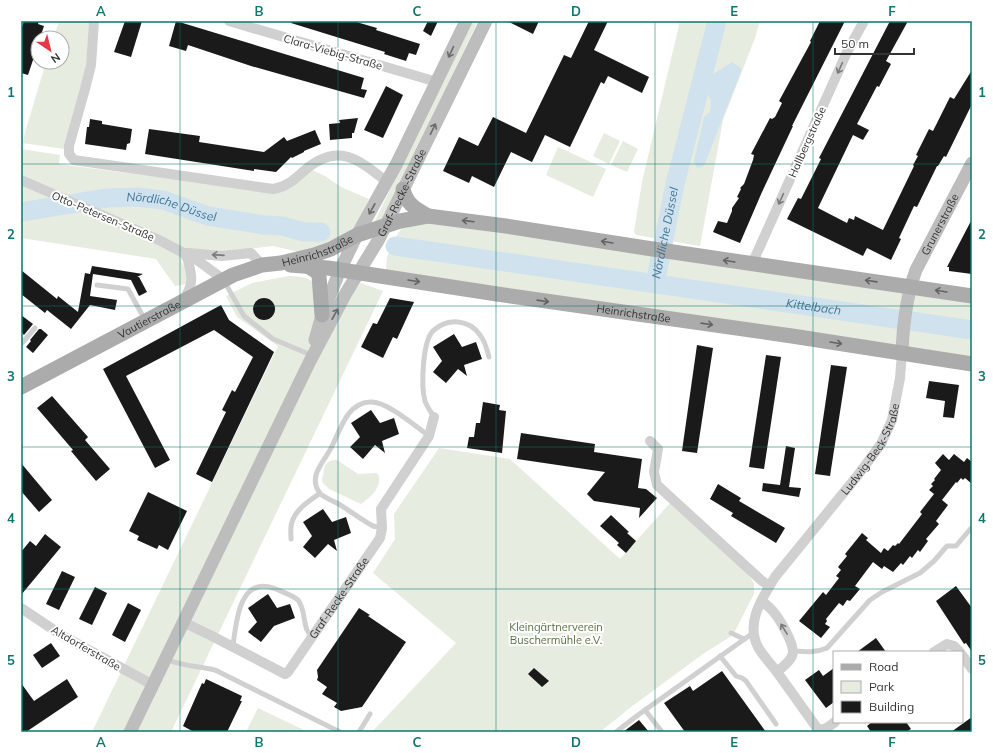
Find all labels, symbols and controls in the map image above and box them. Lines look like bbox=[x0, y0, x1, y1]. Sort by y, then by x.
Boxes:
text: A bbox=[96, 3, 106, 19]
text: B bbox=[255, 3, 264, 19]
text: C bbox=[413, 3, 422, 19]
text: D bbox=[571, 3, 581, 19]
text: E bbox=[730, 3, 738, 19]
text: F bbox=[888, 3, 896, 19]
north arrow bbox=[30, 30, 70, 70]
scale bar bbox=[835, 30, 914, 56]
street label: Clara-Viebig-Straße bbox=[282, 31, 384, 73]
text: 50 m bbox=[841, 36, 869, 51]
one-way arrow bbox=[447, 45, 454, 57]
text: N bbox=[48, 50, 63, 66]
one-way arrow bbox=[836, 62, 843, 74]
text: 1 bbox=[7, 84, 15, 100]
text: 1 bbox=[978, 84, 986, 100]
street label: Hallbergstraße bbox=[785, 104, 829, 180]
one-way arrow bbox=[430, 123, 437, 135]
street label: Graf-Recke-Straße bbox=[374, 147, 429, 239]
water label: Nördliche Düssel bbox=[648, 186, 681, 280]
street label: Otto-Petersen-Straße bbox=[49, 188, 157, 244]
water label: Nördliche Düssel bbox=[126, 189, 218, 224]
street label: Grunerstraße bbox=[918, 191, 962, 258]
one-way arrow bbox=[777, 193, 784, 205]
one-way arrow bbox=[368, 202, 375, 214]
one-way arrow bbox=[462, 217, 475, 225]
text: 2 bbox=[7, 226, 15, 242]
text: 2 bbox=[978, 226, 986, 242]
street label: Heinrichstraße bbox=[280, 232, 355, 270]
one-way arrow bbox=[601, 238, 614, 246]
one-way arrow bbox=[212, 252, 225, 259]
one-way arrow bbox=[723, 257, 736, 265]
one-way arrow bbox=[407, 277, 420, 285]
one-way arrow bbox=[865, 277, 878, 285]
one-way arrow bbox=[935, 287, 948, 295]
water label: Kittelbach bbox=[785, 295, 842, 318]
street label: Vautierstraße bbox=[115, 297, 183, 342]
one-way arrow bbox=[536, 297, 549, 305]
street label: Heinrichstraße bbox=[595, 301, 672, 326]
one-way arrow bbox=[332, 308, 339, 320]
one-way arrow bbox=[700, 320, 713, 328]
one-way arrow bbox=[829, 339, 842, 347]
text: 3 bbox=[7, 368, 15, 384]
text: 3 bbox=[978, 368, 986, 384]
street label: Ludwig-Beck-Straße bbox=[838, 402, 902, 498]
text: 4 bbox=[7, 510, 15, 526]
text: 4 bbox=[978, 510, 986, 526]
street label: Graf-Recke-Straße bbox=[306, 554, 372, 642]
park label: Kleingärtnerverein Buschermühle e.V. bbox=[509, 620, 603, 647]
street label: Altdorferstraße bbox=[49, 622, 123, 674]
one-way arrow bbox=[780, 624, 788, 635]
legend bbox=[833, 651, 963, 723]
text: 5 bbox=[7, 652, 15, 668]
text: 5 bbox=[978, 652, 986, 668]
text: Road bbox=[869, 659, 898, 674]
text: Park bbox=[869, 679, 895, 694]
text: Building bbox=[869, 699, 914, 714]
text: A bbox=[96, 734, 106, 750]
text: B bbox=[255, 734, 264, 750]
text: C bbox=[413, 734, 422, 750]
text: D bbox=[571, 734, 581, 750]
text: E bbox=[730, 734, 738, 750]
text: F bbox=[888, 734, 896, 750]

